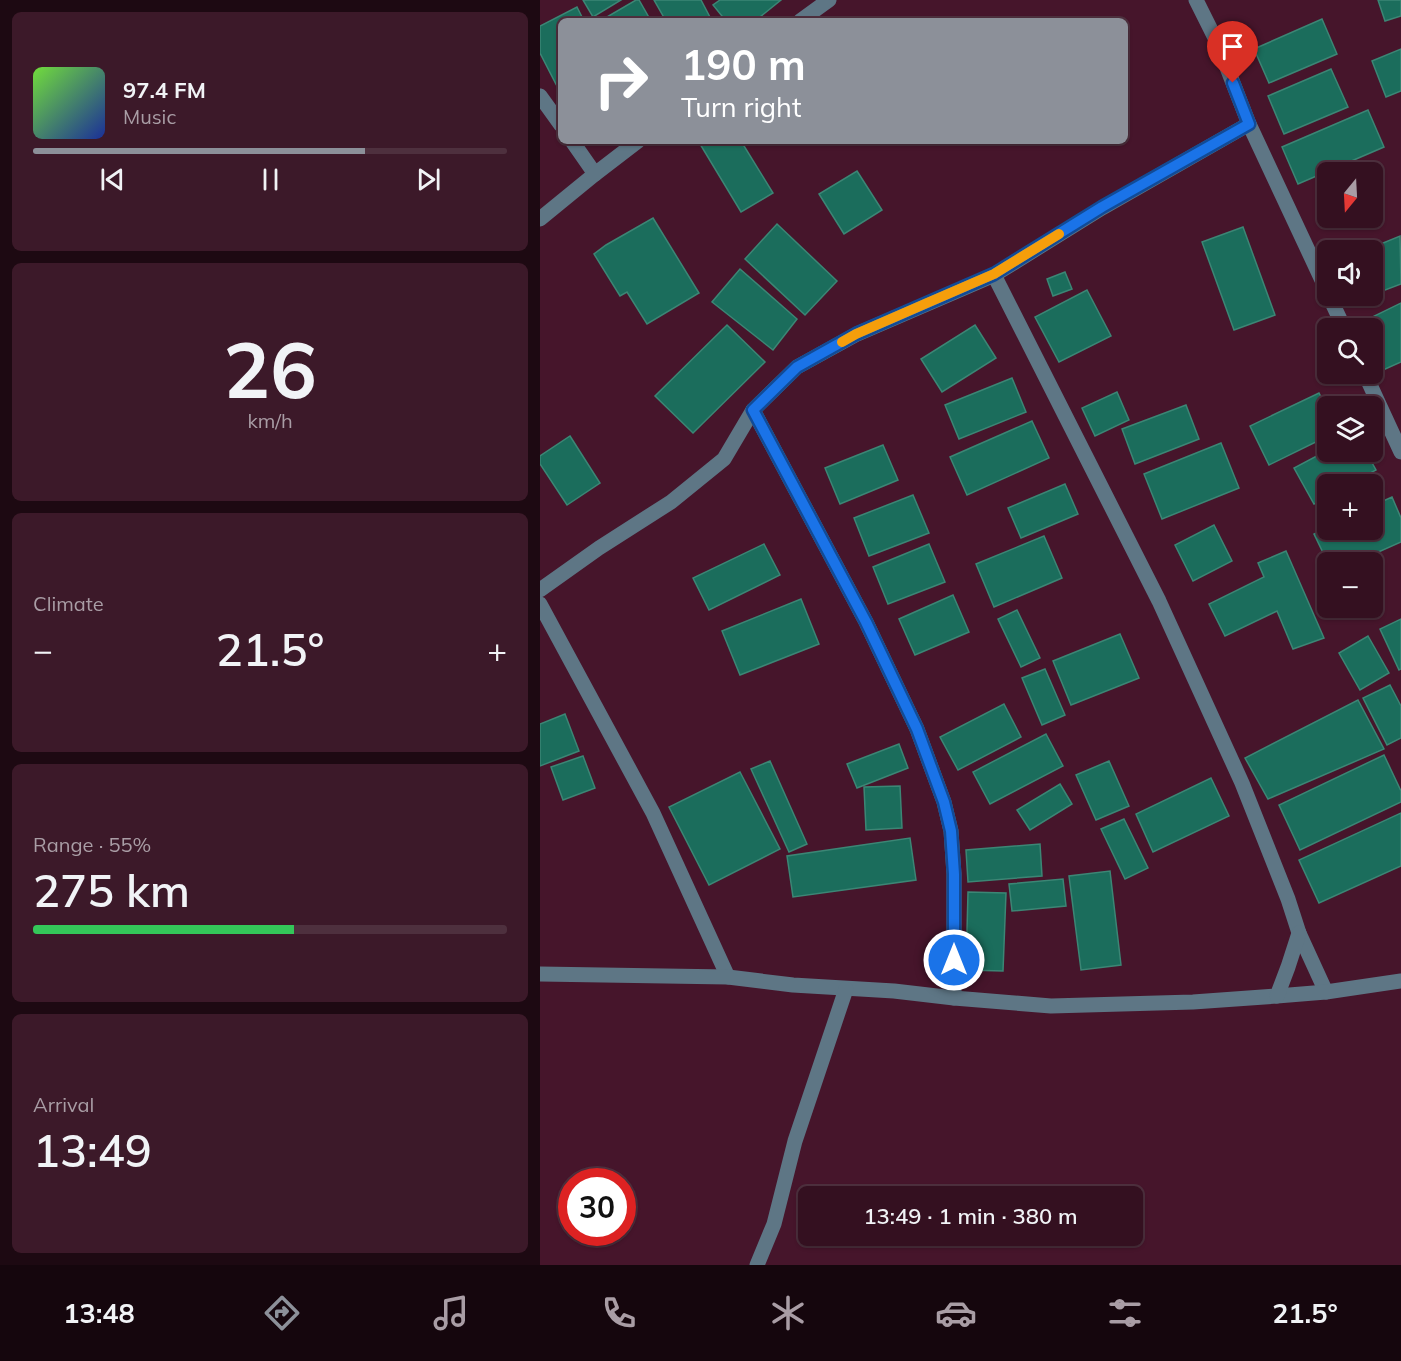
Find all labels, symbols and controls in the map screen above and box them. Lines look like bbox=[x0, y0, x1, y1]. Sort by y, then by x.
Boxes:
pin bbox=[1207, 21, 1258, 83]
icon: arrive bbox=[1216, 30, 1249, 63]
text: 190 m bbox=[681, 38, 806, 91]
icon: right bbox=[582, 42, 660, 120]
text: 97.4 FM bbox=[123, 76, 206, 104]
text: Turn right bbox=[681, 90, 801, 124]
text: Music bbox=[123, 104, 176, 129]
north arrow bbox=[1317, 162, 1383, 228]
map controls bbox=[1317, 162, 1383, 618]
icon: previous bbox=[96, 163, 129, 196]
icon: pause bbox=[254, 163, 287, 196]
icon: next bbox=[412, 163, 445, 196]
button: sound bbox=[1317, 240, 1383, 306]
button: search bbox=[1317, 318, 1383, 384]
text: 26 bbox=[223, 320, 317, 418]
button: layers bbox=[1317, 396, 1383, 462]
text: km/h bbox=[247, 408, 293, 433]
button: + bbox=[1317, 474, 1383, 540]
button: − bbox=[1317, 552, 1383, 618]
text: Climate bbox=[33, 591, 104, 616]
text: 21.5° bbox=[216, 621, 324, 677]
text: − bbox=[33, 629, 53, 670]
text: + bbox=[487, 629, 507, 670]
text: Range · 55% bbox=[33, 832, 151, 857]
text: 275 km bbox=[33, 862, 190, 918]
position arrow bbox=[922, 928, 986, 992]
text: Arrival bbox=[33, 1092, 94, 1117]
text: 13:49 bbox=[33, 1122, 152, 1178]
speed limit sign: 30 bbox=[558, 1168, 636, 1246]
text: 13:49 · 1 min · 380 m bbox=[863, 1202, 1078, 1230]
icon: directions bbox=[261, 1292, 303, 1334]
icon: music bbox=[430, 1292, 472, 1334]
icon: phone bbox=[598, 1292, 640, 1334]
icon: climate bbox=[767, 1292, 809, 1334]
icon: car bbox=[935, 1292, 977, 1334]
icon: filters bbox=[1104, 1292, 1146, 1334]
text: 13:48 bbox=[63, 1296, 135, 1330]
text: 21.5° bbox=[1272, 1296, 1338, 1330]

